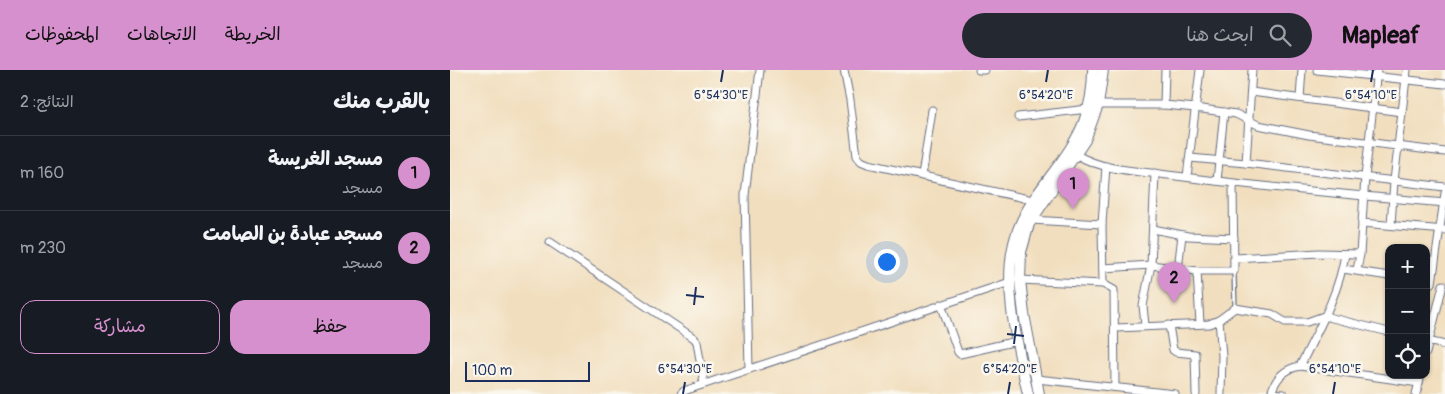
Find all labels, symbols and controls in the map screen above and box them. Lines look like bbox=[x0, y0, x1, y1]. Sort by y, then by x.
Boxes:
search box bbox=[962, 13, 1312, 58]
icon: search bbox=[1266, 21, 1294, 49]
text: Mapleaf bbox=[1342, 21, 1420, 50]
text: المحفوظات bbox=[25, 23, 99, 46]
text: الاتجاهات bbox=[127, 23, 197, 46]
text: الخريطة bbox=[225, 23, 281, 46]
text: ابحث هنا bbox=[1186, 23, 1254, 47]
text: بالقرب منك bbox=[333, 88, 430, 115]
text: 6°54'30"E bbox=[694, 88, 748, 103]
text: 6°54'20"E bbox=[1019, 88, 1073, 103]
text: 6°54'10"E bbox=[1345, 88, 1397, 103]
text: النتائج: 2 bbox=[20, 92, 74, 112]
text: مسجد الغريسة bbox=[268, 147, 383, 171]
text: 160 m bbox=[20, 163, 64, 183]
text: 1 bbox=[411, 163, 417, 183]
pin: 1 bbox=[1057, 168, 1089, 209]
text: مسجد bbox=[342, 178, 383, 198]
text: مسجد عبادة بن الصامت bbox=[203, 222, 383, 246]
text: 230 m bbox=[20, 238, 66, 258]
text: 2 bbox=[410, 238, 418, 258]
map controls bbox=[1385, 244, 1430, 379]
button: + bbox=[1385, 244, 1430, 289]
your location bbox=[874, 249, 900, 275]
text: مسجد bbox=[342, 253, 383, 273]
pin: 2 bbox=[1158, 262, 1190, 303]
button: − bbox=[1385, 289, 1430, 334]
button: مشاركة bbox=[20, 300, 220, 354]
button: حفظ bbox=[230, 300, 430, 354]
button: locate bbox=[1385, 334, 1430, 379]
scale bar bbox=[465, 359, 590, 382]
text: 100 m bbox=[472, 362, 512, 379]
text: 6°54'30"E bbox=[658, 362, 712, 377]
text: 6°54'20"E bbox=[983, 362, 1037, 377]
text: 6°54'10"E bbox=[1309, 362, 1361, 377]

